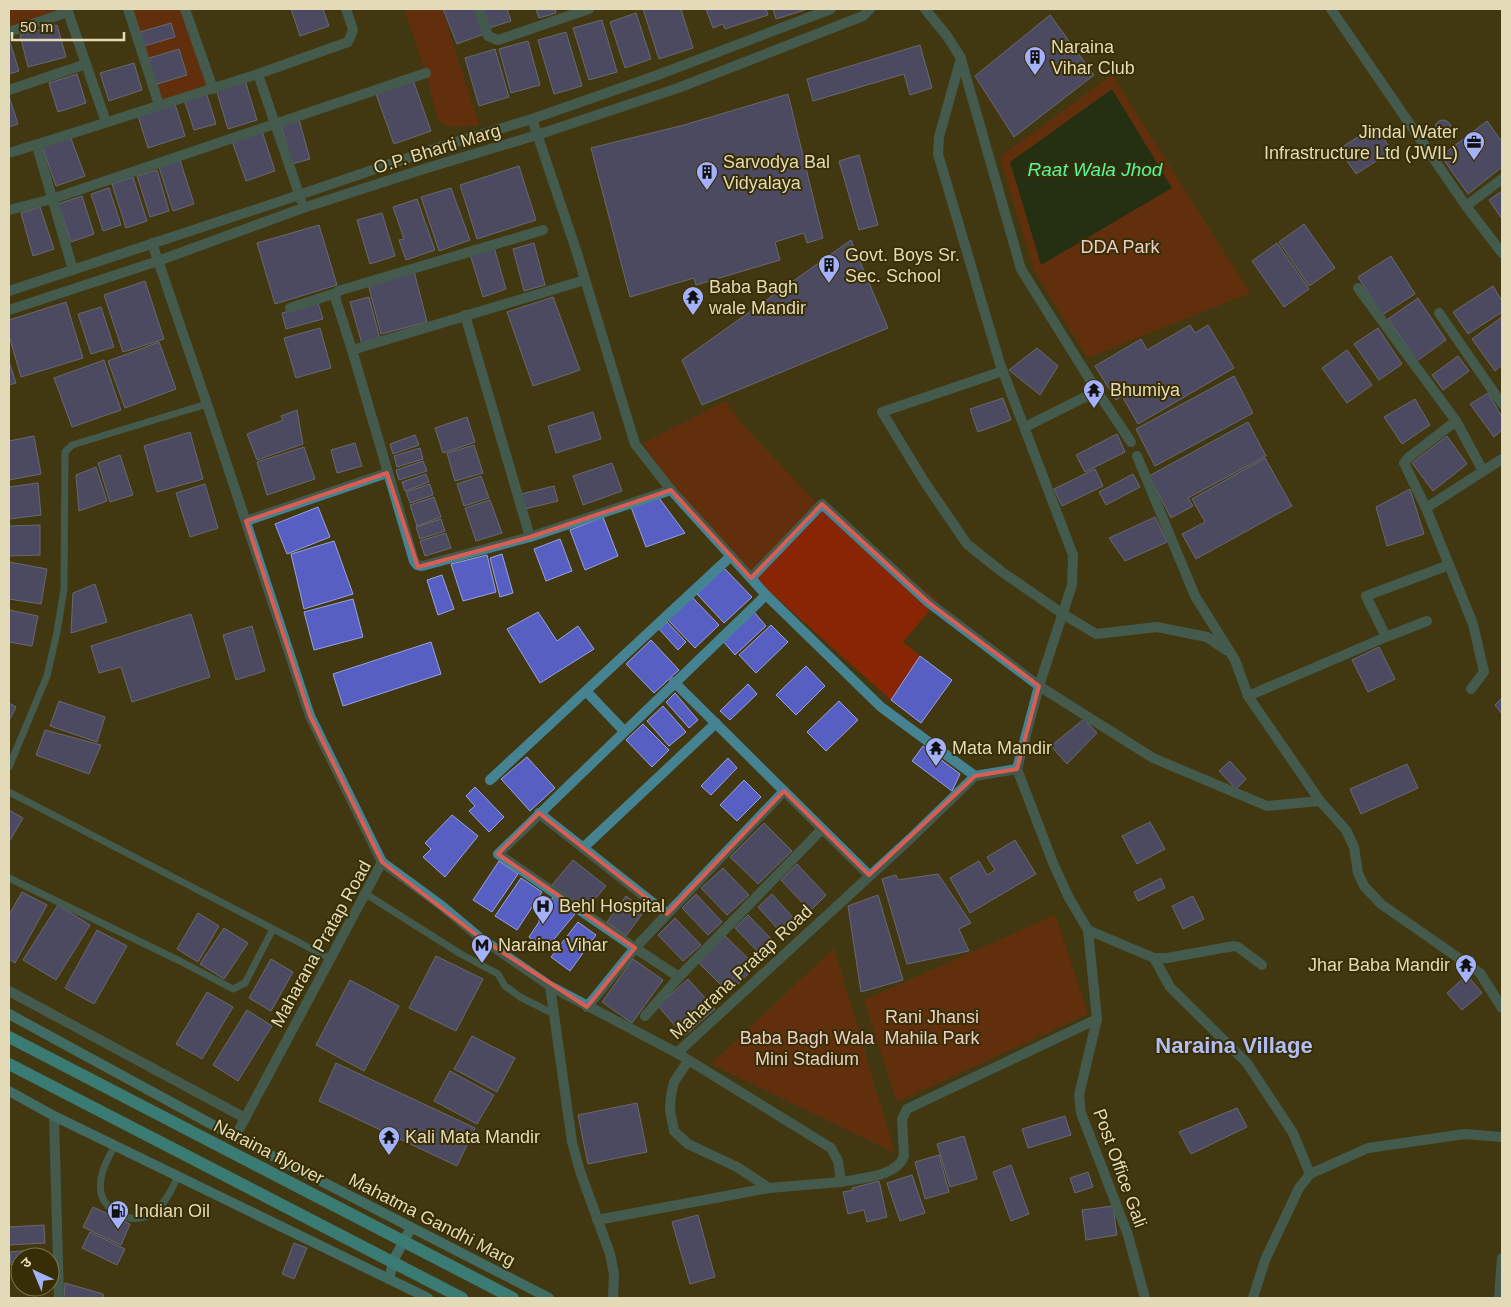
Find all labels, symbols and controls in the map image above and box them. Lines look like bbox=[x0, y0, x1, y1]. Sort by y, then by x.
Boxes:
scale bar bbox=[12, 10, 125, 42]
text: 50 m bbox=[20, 18, 53, 35]
place label: Naraina Vihar Club bbox=[1051, 37, 1135, 78]
building icon: Naraina Vihar Club bbox=[1023, 45, 1047, 76]
street label: O.P. Bharti Marg bbox=[371, 120, 503, 178]
place label: Jindal Water Infrastructure Ltd (JWIL) bbox=[1264, 122, 1458, 163]
office icon: Jindal Water Infrastructure Ltd (JWIL) bbox=[1462, 130, 1486, 161]
place label: Sarvodya Bal Vidyalaya bbox=[723, 152, 830, 193]
water label: Raat Wala Jhod bbox=[1028, 159, 1164, 180]
building icon: Sarvodya Bal Vidyalaya bbox=[695, 160, 719, 191]
park label: DDA Park bbox=[1080, 237, 1161, 257]
place label: Govt. Boys Sr. Sec. School bbox=[845, 245, 960, 286]
building icon: Govt. Boys Sr. Sec. School bbox=[817, 253, 841, 284]
place label: Baba Bagh wale Mandir bbox=[708, 277, 806, 318]
temple icon: Baba Bagh wale Mandir bbox=[681, 285, 705, 316]
temple icon: Bhumiya bbox=[1082, 378, 1106, 409]
place label: Bhumiya bbox=[1110, 380, 1181, 400]
temple icon: Mata Mandir bbox=[924, 736, 948, 767]
place label: Mata Mandir bbox=[952, 738, 1052, 758]
street label: Maharana Pratap Road bbox=[267, 857, 375, 1031]
hospital icon: Behl Hospital bbox=[531, 894, 555, 925]
place label: Behl Hospital bbox=[559, 896, 665, 916]
street label: Maharana Pratap Road bbox=[666, 901, 816, 1043]
metro station icon: Naraina Vihar bbox=[470, 933, 494, 964]
place label: Naraina Vihar bbox=[498, 935, 608, 955]
temple icon: Jhar Baba Mandir bbox=[1454, 953, 1478, 984]
place label: Jhar Baba Mandir bbox=[1308, 955, 1450, 975]
park label: Rani Jhansi Mahila Park bbox=[884, 1007, 981, 1048]
park label: Baba Bagh Wala Mini Stadium bbox=[740, 1028, 875, 1069]
district label: Naraina Village bbox=[1155, 1033, 1313, 1058]
street label: Post Office Gali bbox=[1089, 1106, 1151, 1230]
street label: Naraina flyover bbox=[211, 1116, 327, 1188]
temple icon: Kali Mata Mandir bbox=[377, 1125, 401, 1156]
place label: Kali Mata Mandir bbox=[405, 1127, 540, 1147]
street label: Mahatma Gandhi Marg bbox=[345, 1169, 519, 1271]
fuel station icon: Indian Oil bbox=[106, 1199, 130, 1230]
place label: Indian Oil bbox=[134, 1201, 210, 1221]
north arrow bbox=[10, 1247, 60, 1297]
text: उ bbox=[17, 1253, 35, 1271]

